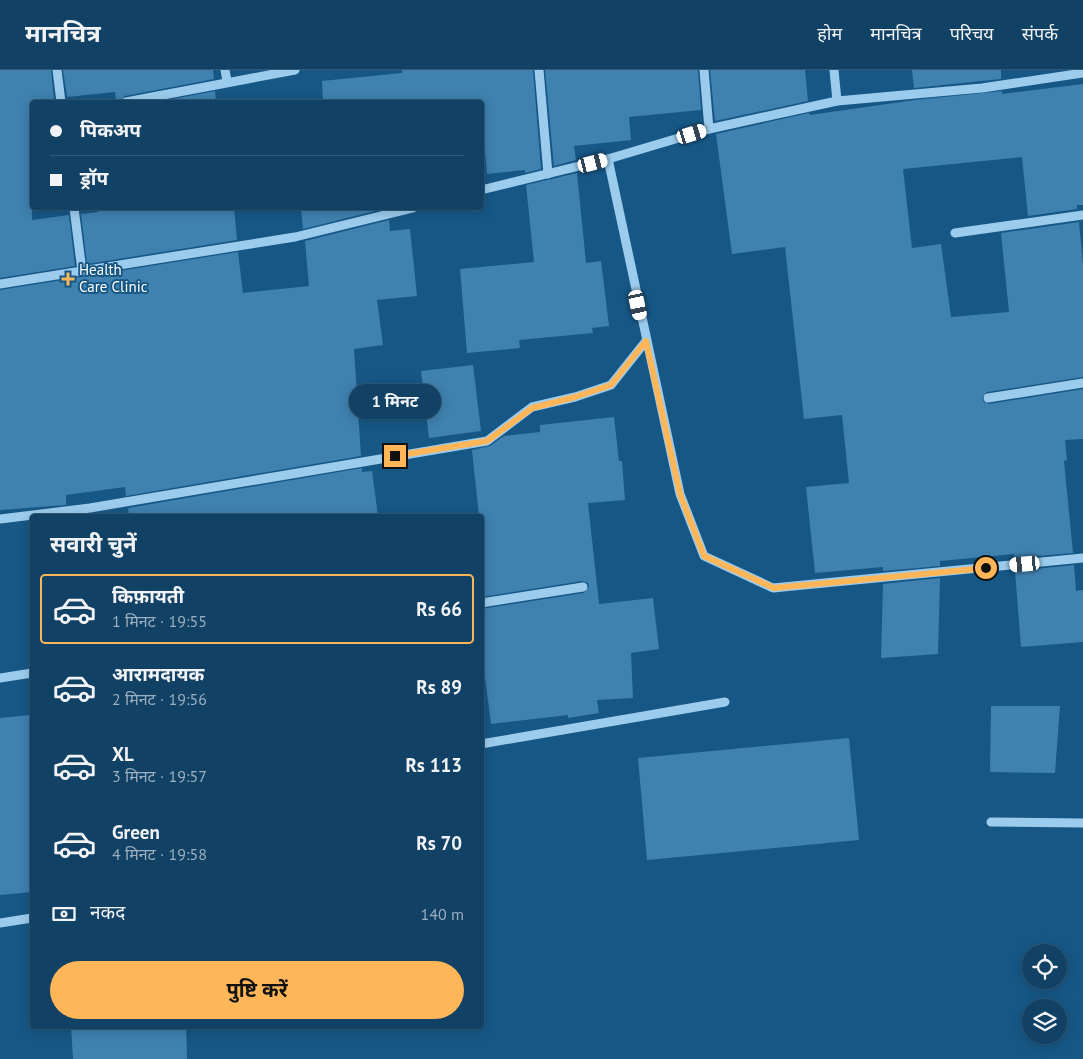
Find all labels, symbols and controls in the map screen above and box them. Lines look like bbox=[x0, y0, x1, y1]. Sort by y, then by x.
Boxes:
text: मानचित्र bbox=[25, 18, 101, 49]
text: होम bbox=[817, 22, 842, 45]
text: मानचित्र bbox=[870, 22, 922, 45]
text: परिचय bbox=[950, 22, 994, 45]
text: संपर्क bbox=[1022, 22, 1058, 45]
text: पिकअप bbox=[80, 118, 141, 142]
car bbox=[675, 122, 708, 146]
car bbox=[576, 152, 609, 174]
text: ड्रॉप bbox=[80, 166, 108, 190]
place label: Health Care Clinic bbox=[79, 260, 148, 296]
marker: Health Care Clinic bbox=[61, 272, 75, 286]
car bbox=[627, 289, 648, 321]
callout: 1 मिनट bbox=[349, 384, 441, 418]
text: 1 मिनट bbox=[372, 391, 418, 411]
route end bbox=[384, 445, 406, 467]
text: सवारी चुनें bbox=[50, 530, 137, 558]
car bbox=[1009, 555, 1040, 573]
route start bbox=[975, 557, 997, 579]
text: किफ़ायती bbox=[112, 584, 184, 608]
icon: car bbox=[52, 587, 97, 632]
text: Rs 66 bbox=[416, 597, 462, 621]
text: 1 मिनट · 19:55 bbox=[112, 611, 207, 631]
text: आरामदायक bbox=[112, 662, 204, 686]
icon: car bbox=[52, 665, 97, 710]
text: Rs 89 bbox=[416, 675, 462, 699]
text: 2 मिनट · 19:56 bbox=[112, 689, 207, 709]
text: XL bbox=[112, 742, 134, 766]
icon: car bbox=[52, 743, 97, 788]
text: Rs 113 bbox=[405, 753, 462, 777]
text: 3 मिनट · 19:57 bbox=[112, 766, 207, 786]
text: Green bbox=[112, 820, 160, 844]
icon: car bbox=[52, 821, 97, 866]
text: Rs 70 bbox=[416, 831, 462, 855]
text: 4 मिनट · 19:58 bbox=[112, 844, 207, 864]
icon: cash bbox=[50, 900, 78, 928]
text: नकद bbox=[90, 900, 125, 924]
text: 140 m bbox=[421, 904, 464, 924]
map controls bbox=[1022, 944, 1067, 1044]
button: locate bbox=[1022, 944, 1067, 989]
button: पुष्टि करें bbox=[50, 961, 464, 1019]
button: layers bbox=[1022, 999, 1067, 1044]

